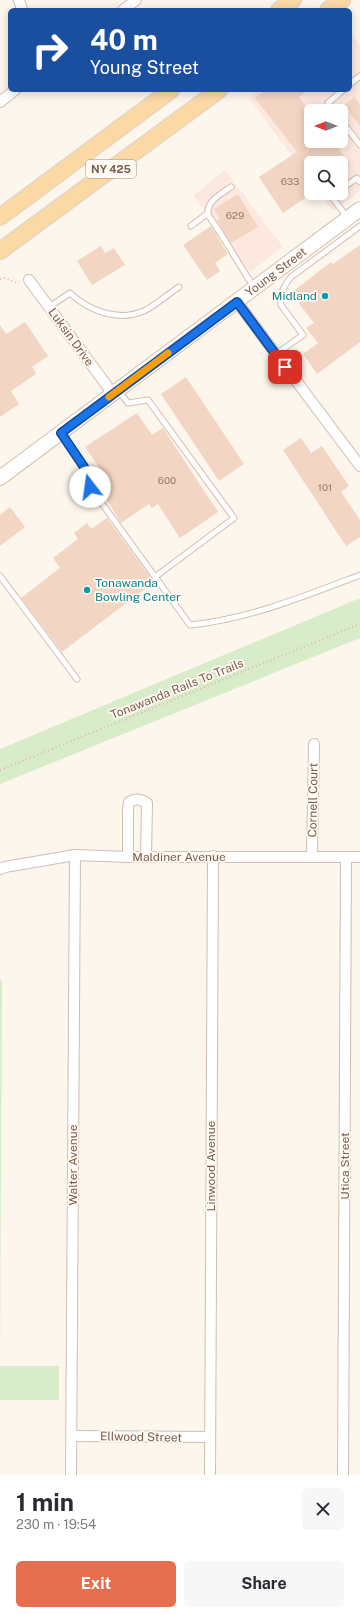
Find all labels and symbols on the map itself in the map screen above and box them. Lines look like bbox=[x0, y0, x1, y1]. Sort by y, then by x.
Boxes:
north arrow bbox=[304, 104, 348, 148]
road number: NY 425 bbox=[86, 160, 136, 178]
house number: 633 bbox=[281, 175, 299, 187]
house number: 629 bbox=[226, 209, 244, 221]
street label: Young Street bbox=[243, 244, 310, 299]
place label: Midland bbox=[272, 289, 317, 303]
marker: Midland bbox=[320, 291, 330, 301]
street label: Luksin Drive bbox=[45, 305, 97, 369]
pin bbox=[268, 350, 302, 384]
position arrow bbox=[69, 466, 111, 508]
house number: 600 bbox=[158, 474, 176, 486]
house number: 101 bbox=[318, 481, 332, 493]
place label: Tonawanda Bowling Center bbox=[95, 576, 181, 604]
marker: Tonawanda Bowling Center bbox=[82, 585, 92, 595]
street label: Tonawanda Rails To Trails bbox=[108, 656, 246, 722]
street label: Cornell Court bbox=[305, 762, 321, 837]
street label: Maldiner Avenue bbox=[132, 850, 226, 864]
street label: Linwood Avenue bbox=[204, 1120, 218, 1211]
street label: Walter Avenue bbox=[66, 1124, 80, 1205]
street label: Utica Street bbox=[338, 1132, 352, 1200]
street label: Ellwood Street bbox=[100, 1429, 182, 1445]

